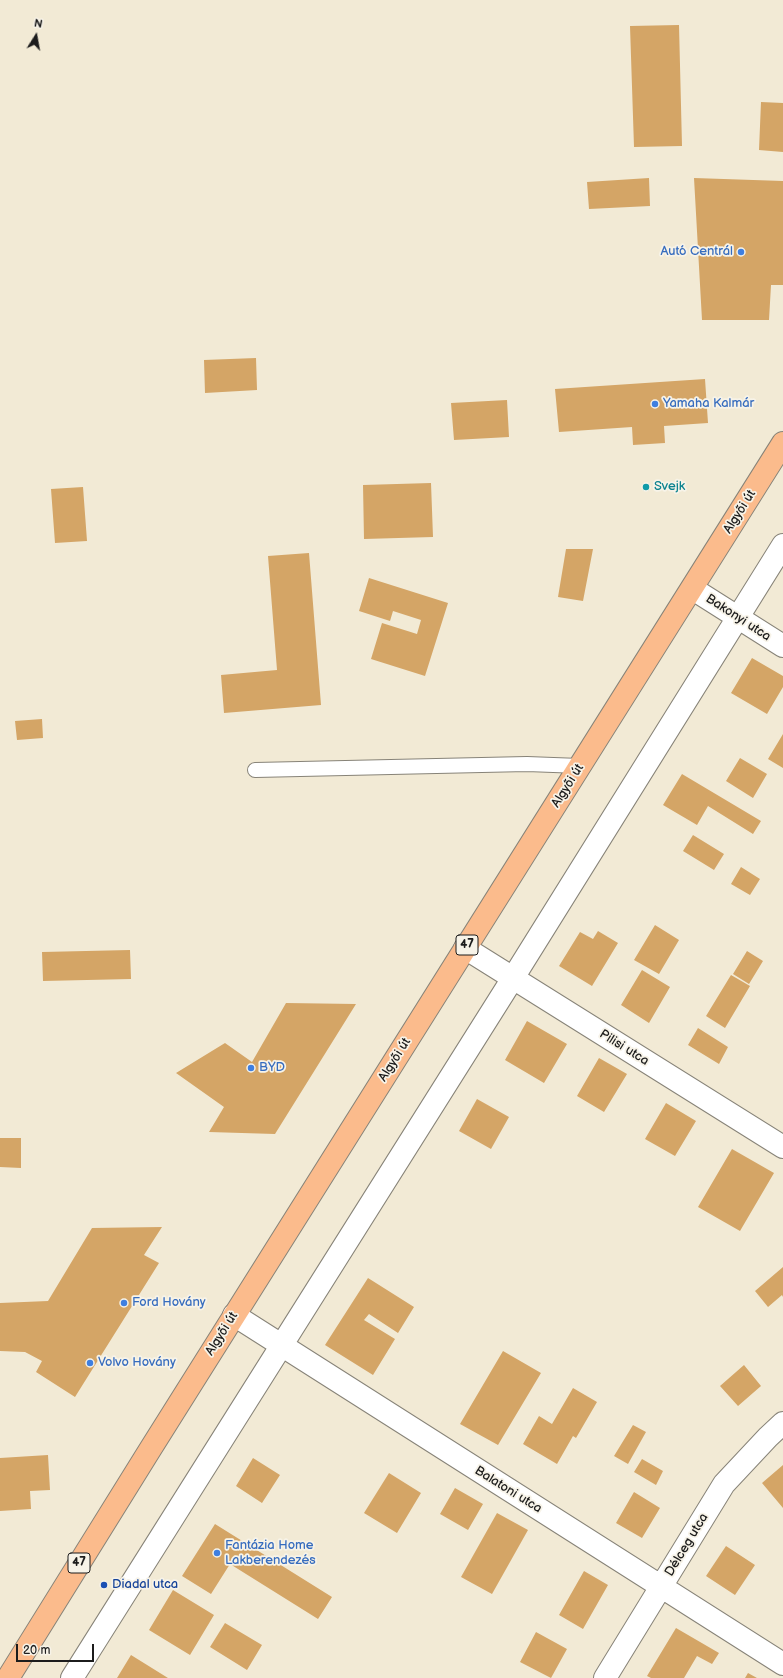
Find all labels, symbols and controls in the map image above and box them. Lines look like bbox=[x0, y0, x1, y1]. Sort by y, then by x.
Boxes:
north arrow bbox=[16, 16, 56, 56]
text: N bbox=[33, 17, 44, 31]
place label: Autó Centrál bbox=[660, 244, 733, 260]
marker: Autó Centrál bbox=[736, 247, 746, 257]
place label: Yamaha Kalmár bbox=[663, 396, 754, 412]
marker: Yamaha Kalmár bbox=[650, 399, 660, 409]
place label: Svejk bbox=[654, 479, 685, 495]
marker: Svejk bbox=[641, 482, 651, 492]
street label: Algyői út bbox=[720, 487, 760, 537]
street label: Bakonyi utca bbox=[702, 591, 774, 645]
street label: Algyői út bbox=[548, 761, 588, 811]
road number: 47 bbox=[456, 935, 478, 955]
street label: Pilisi utca bbox=[596, 1027, 652, 1069]
street label: Algyői út bbox=[375, 1035, 415, 1085]
place label: BYD bbox=[259, 1060, 285, 1076]
marker: BYD bbox=[246, 1063, 256, 1073]
place label: Ford Hovány bbox=[132, 1295, 206, 1311]
marker: Ford Hovány bbox=[119, 1298, 129, 1308]
street label: Algyői út bbox=[202, 1309, 242, 1359]
place label: Volvo Hovány bbox=[98, 1355, 176, 1371]
marker: Volvo Hovány bbox=[85, 1358, 95, 1368]
street label: Balatoni utca bbox=[471, 1463, 545, 1517]
street label: Délceg utca bbox=[662, 1511, 712, 1579]
place label: Fantázia Home Lakberendezés bbox=[225, 1538, 316, 1569]
marker: Fantázia Home Lakberendezés bbox=[212, 1548, 222, 1558]
road number: 47 bbox=[68, 1553, 90, 1573]
place label: Diadal utca bbox=[112, 1577, 178, 1593]
marker: Diadal utca bbox=[99, 1580, 109, 1590]
scale bar bbox=[18, 1636, 96, 1662]
text: 20 m bbox=[23, 1643, 50, 1658]

